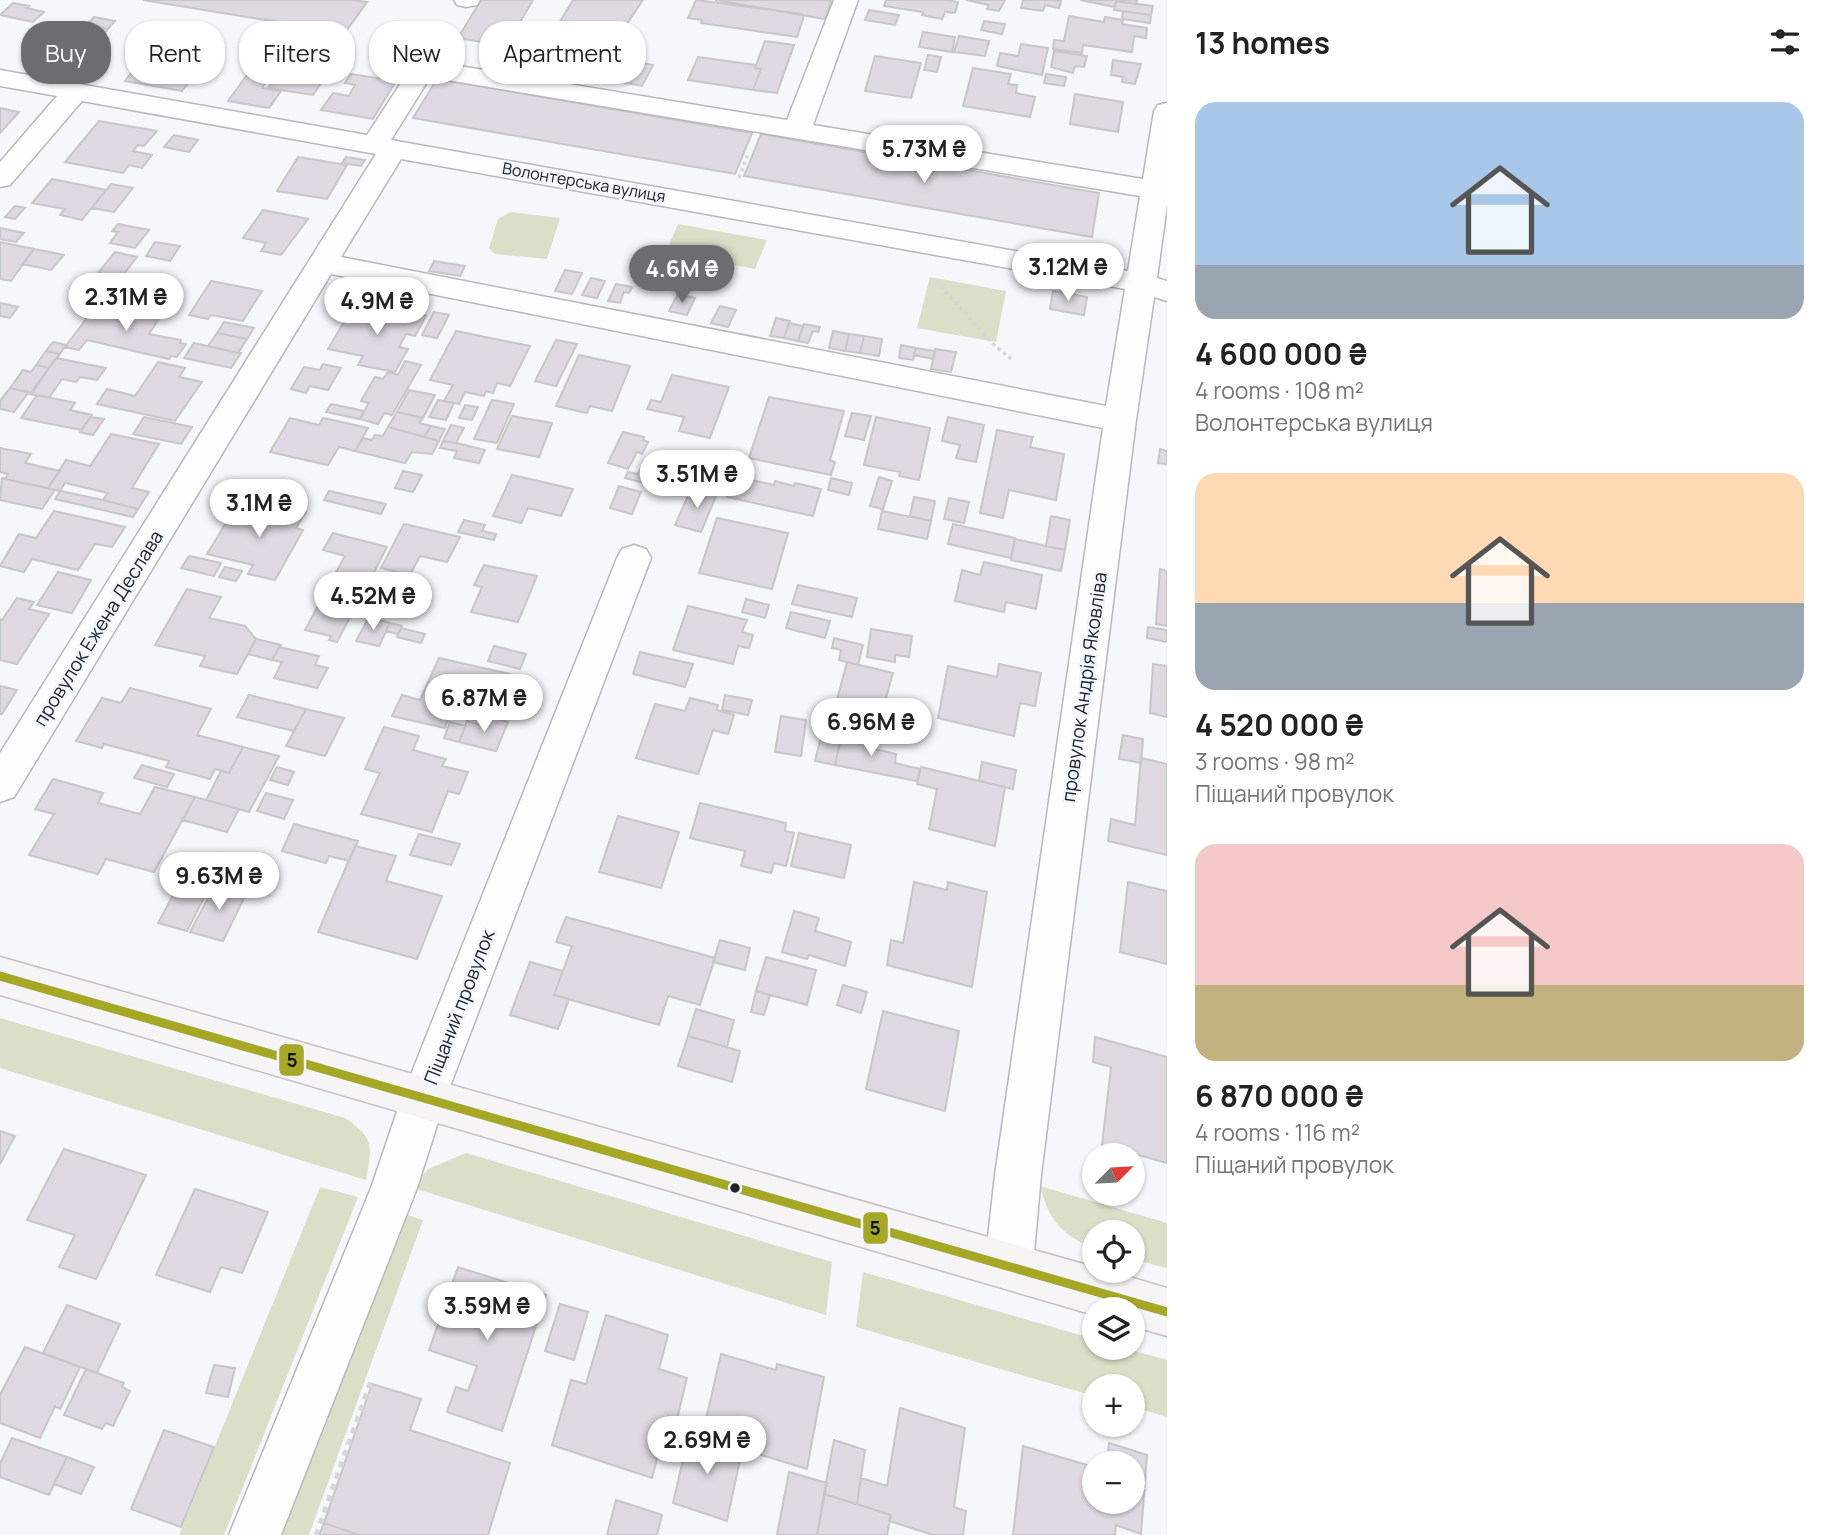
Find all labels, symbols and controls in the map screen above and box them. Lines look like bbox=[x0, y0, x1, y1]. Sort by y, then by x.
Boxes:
chip: Buy bbox=[21, 21, 111, 84]
chip: Rent bbox=[125, 21, 225, 84]
chip: Filters bbox=[239, 21, 355, 84]
chip: New bbox=[369, 21, 465, 84]
chip: Apartment bbox=[479, 21, 646, 84]
text: 13 homes bbox=[1195, 22, 1330, 63]
icon: filters bbox=[1766, 23, 1804, 61]
pin: 5.73M ₴ bbox=[859, 125, 989, 185]
text: 5.73M ₴ bbox=[882, 132, 966, 164]
icon: home bbox=[1437, 147, 1563, 273]
street label: Волонтерська вулиця bbox=[501, 157, 667, 207]
pin: 3.12M ₴ bbox=[1003, 244, 1133, 303]
pin: 4.6M ₴ bbox=[625, 246, 739, 305]
text: 3.12M ₴ bbox=[1028, 250, 1108, 282]
text: 4.6M ₴ bbox=[645, 252, 719, 284]
pin: 2.31M ₴ bbox=[61, 274, 191, 333]
pin: 4.9M ₴ bbox=[320, 278, 434, 337]
text: 2.31M ₴ bbox=[85, 280, 167, 312]
text: 4.9M ₴ bbox=[340, 284, 414, 316]
text: 4 600 000 ₴ bbox=[1195, 333, 1367, 374]
text: 4 rooms · 108 m² bbox=[1195, 374, 1364, 406]
text: Волонтерська вулиця bbox=[1195, 406, 1433, 438]
pin: 3.51M ₴ bbox=[632, 450, 762, 510]
text: 3.51M ₴ bbox=[656, 457, 738, 489]
pin: 3.1M ₴ bbox=[202, 480, 316, 539]
text: 3.1M ₴ bbox=[226, 486, 292, 518]
icon: home bbox=[1437, 518, 1563, 644]
street label: провулок Ежена Деслава bbox=[27, 525, 169, 731]
street label: провулок Андрія Яковліва bbox=[1055, 570, 1113, 804]
pin: 4.52M ₴ bbox=[308, 572, 438, 632]
text: 4.52M ₴ bbox=[330, 579, 416, 611]
pin: 6.87M ₴ bbox=[419, 674, 549, 734]
text: 6.87M ₴ bbox=[441, 681, 527, 713]
pin: 6.96M ₴ bbox=[806, 698, 936, 758]
text: 4 520 000 ₴ bbox=[1195, 704, 1364, 745]
text: 6.96M ₴ bbox=[827, 705, 915, 737]
text: 3 rooms · 98 m² bbox=[1195, 745, 1355, 777]
text: Піщаний провулок bbox=[1195, 777, 1394, 809]
pin: 9.63M ₴ bbox=[154, 852, 284, 912]
text: 9.63M ₴ bbox=[175, 859, 263, 891]
icon: home bbox=[1437, 889, 1563, 1015]
street label: Піщаний провулок bbox=[417, 925, 501, 1088]
line badge: 5 bbox=[278, 1043, 305, 1077]
text: 5 bbox=[286, 1047, 298, 1073]
text: 6 870 000 ₴ bbox=[1195, 1075, 1364, 1116]
text: 4 rooms · 116 m² bbox=[1195, 1116, 1360, 1148]
north arrow bbox=[1082, 1143, 1144, 1206]
map controls bbox=[1082, 1143, 1145, 1514]
text: Піщаний провулок bbox=[1195, 1148, 1394, 1180]
unlabelled marker bbox=[728, 1181, 742, 1195]
line badge: 5 bbox=[862, 1211, 889, 1245]
text: 5 bbox=[869, 1215, 881, 1241]
button: locate bbox=[1082, 1220, 1145, 1283]
pin: 3.59M ₴ bbox=[422, 1282, 552, 1342]
text: 3.59M ₴ bbox=[444, 1289, 530, 1321]
button: layers bbox=[1082, 1297, 1145, 1360]
button: + bbox=[1082, 1374, 1145, 1437]
pin: 2.69M ₴ bbox=[642, 1416, 772, 1476]
text: 2.69M ₴ bbox=[663, 1423, 751, 1455]
button: − bbox=[1082, 1451, 1145, 1514]

